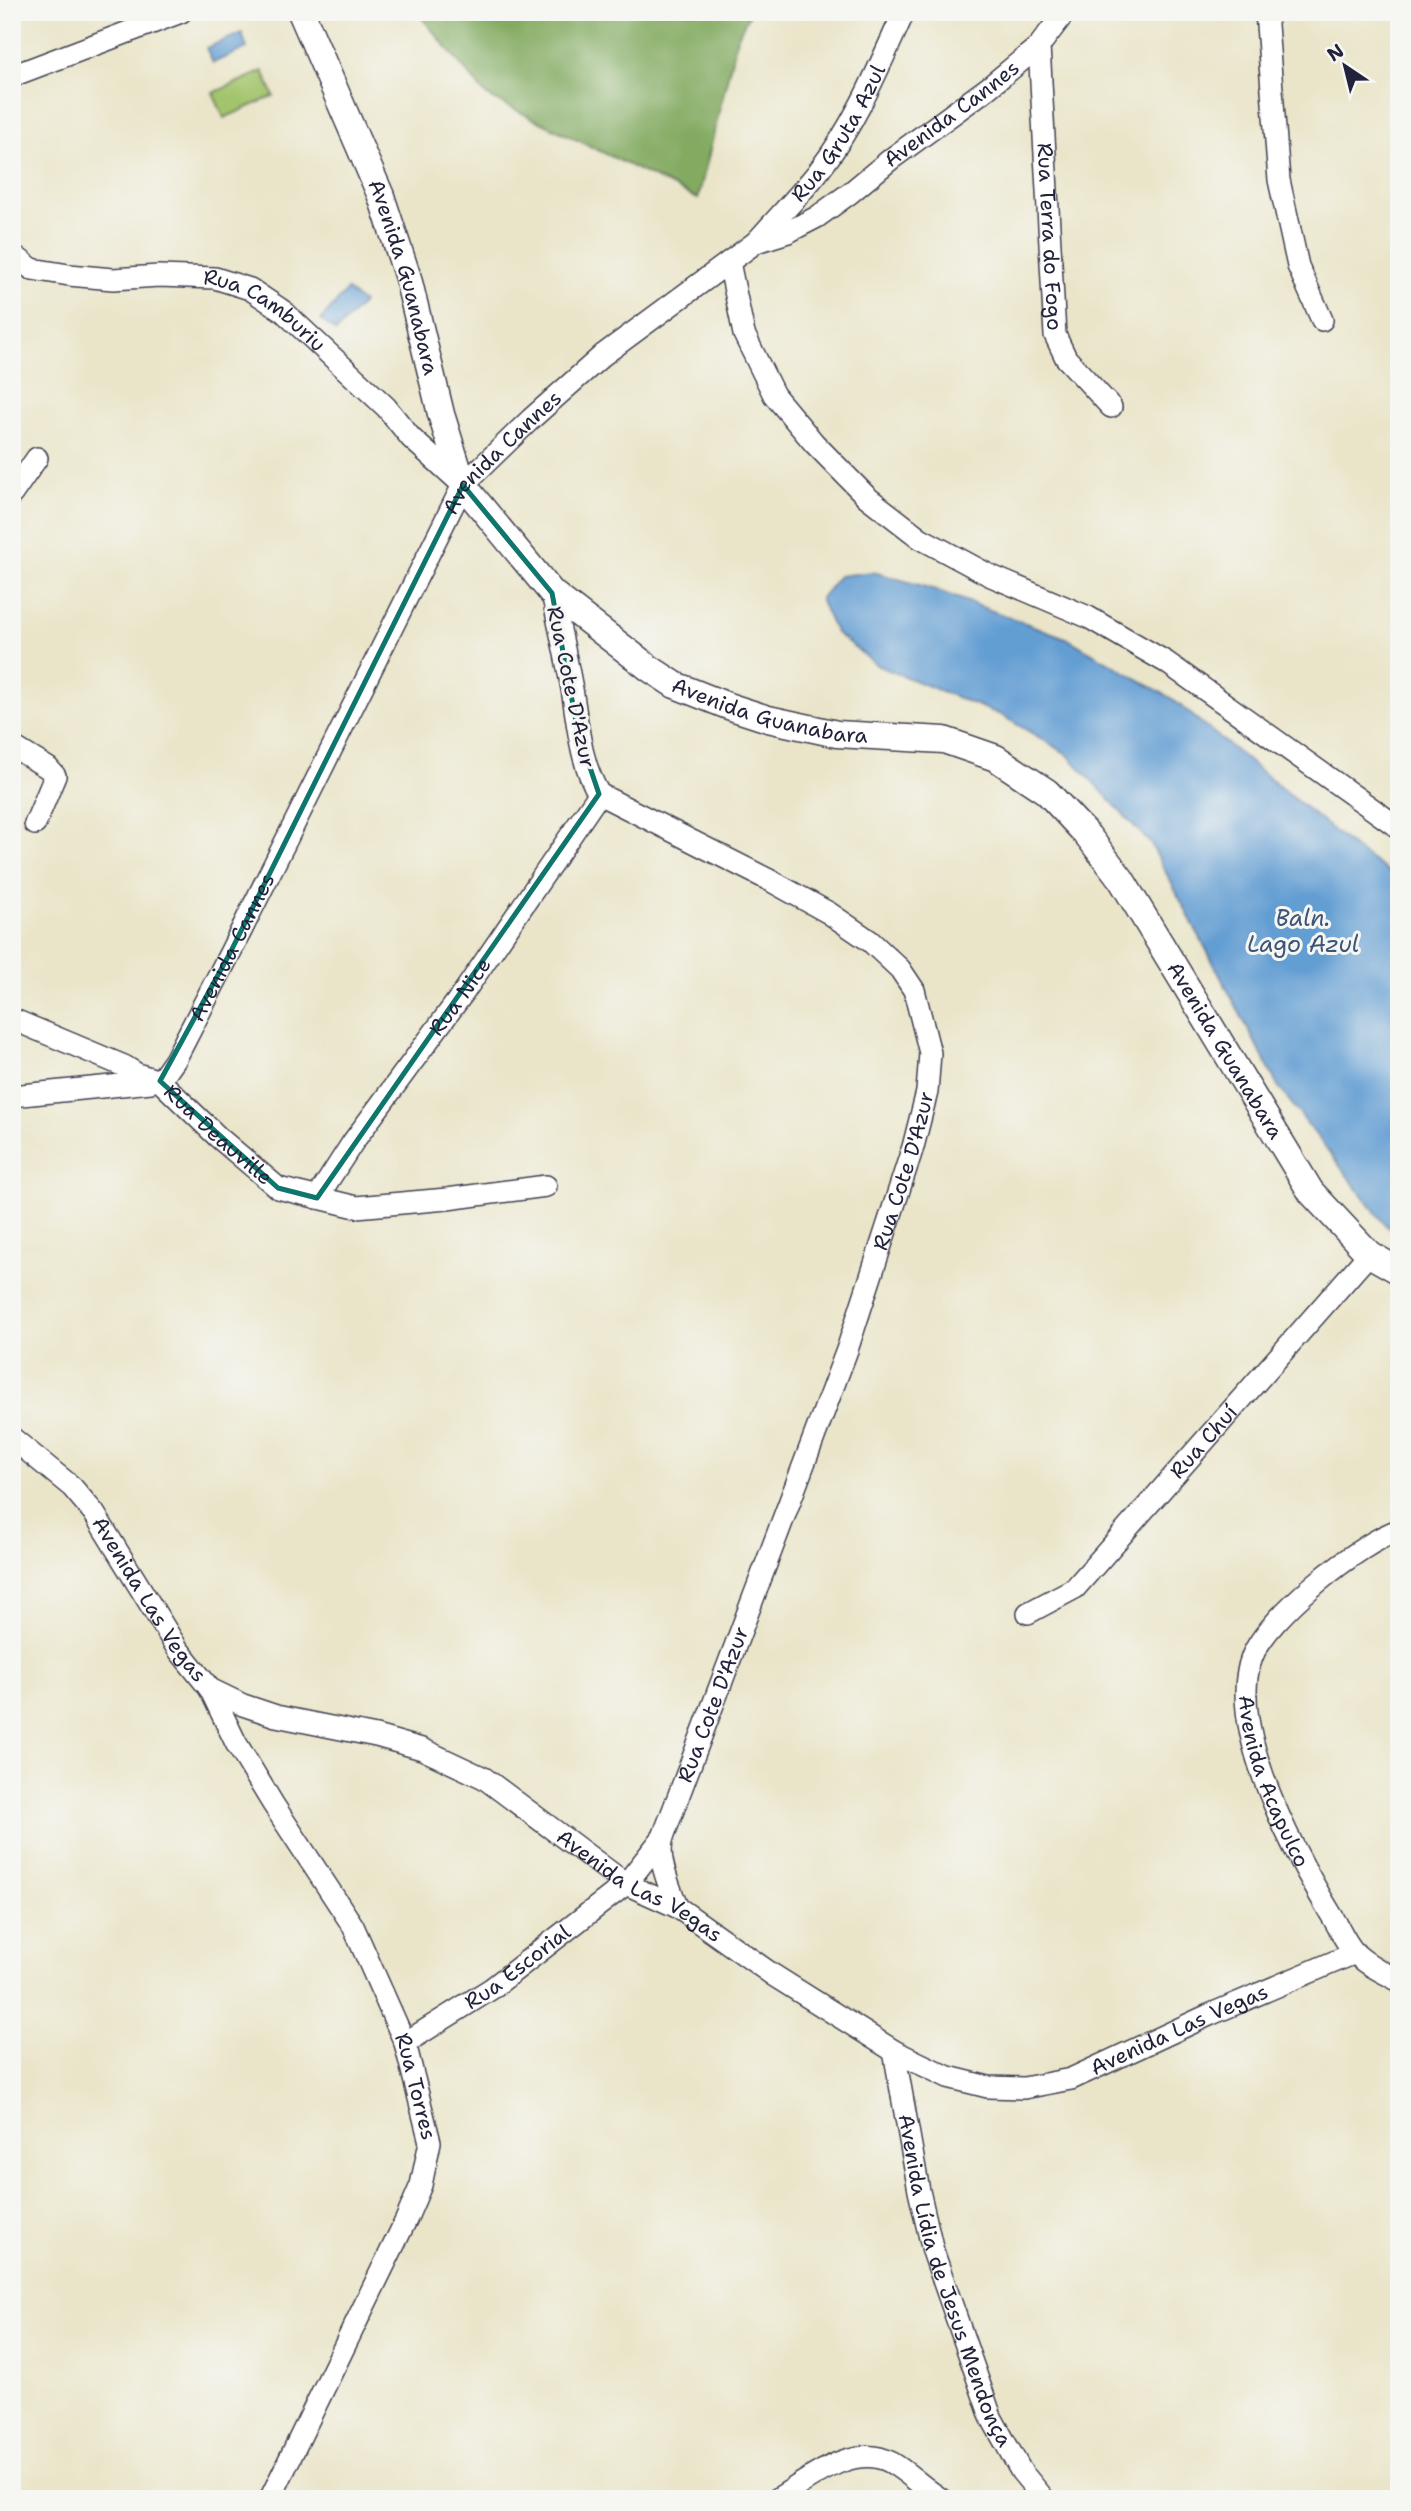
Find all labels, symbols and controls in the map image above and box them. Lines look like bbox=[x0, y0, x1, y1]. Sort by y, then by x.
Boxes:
north arrow bbox=[1310, 32, 1380, 102]
text: N bbox=[1322, 38, 1349, 67]
street label: Avenida Cannes bbox=[878, 54, 1025, 174]
street label: Rua Gruta Azul bbox=[785, 60, 892, 208]
street label: Rua Terra do Fogo bbox=[1030, 142, 1069, 331]
street label: Avenida Guanabara bbox=[361, 175, 445, 378]
street label: Rua Camburiu bbox=[203, 264, 332, 358]
street label: Avenida Cannes bbox=[437, 384, 568, 519]
street label: Rua Cote D'Azur bbox=[540, 604, 602, 770]
street label: Avenida Guanabara bbox=[668, 671, 869, 750]
street label: Avenida Cannes bbox=[183, 869, 281, 1027]
water label: Baln. Lago Azul bbox=[1247, 903, 1359, 959]
street label: Rua Nice bbox=[422, 952, 497, 1041]
street label: Avenida Guanabara bbox=[1161, 957, 1290, 1144]
street label: Rua Deauville bbox=[158, 1078, 278, 1191]
street label: Rua Cote D'Azur bbox=[866, 1088, 941, 1254]
street label: Rua Chuí bbox=[1164, 1399, 1244, 1485]
street label: Avenida Las Vegas bbox=[86, 1511, 213, 1688]
street label: Rua Cote D'Azur bbox=[671, 1623, 755, 1786]
street label: Avenida Acapulco bbox=[1232, 1694, 1316, 1872]
street label: Avenida Las Vegas bbox=[551, 1823, 728, 1949]
street label: Rua Escorial bbox=[459, 1918, 577, 2016]
street label: Avenida Las Vegas bbox=[1086, 1978, 1272, 2082]
street label: Rua Torres bbox=[388, 2028, 443, 2143]
street label: Avenida Lídia de Jesus Mendonça bbox=[892, 2112, 1019, 2452]

